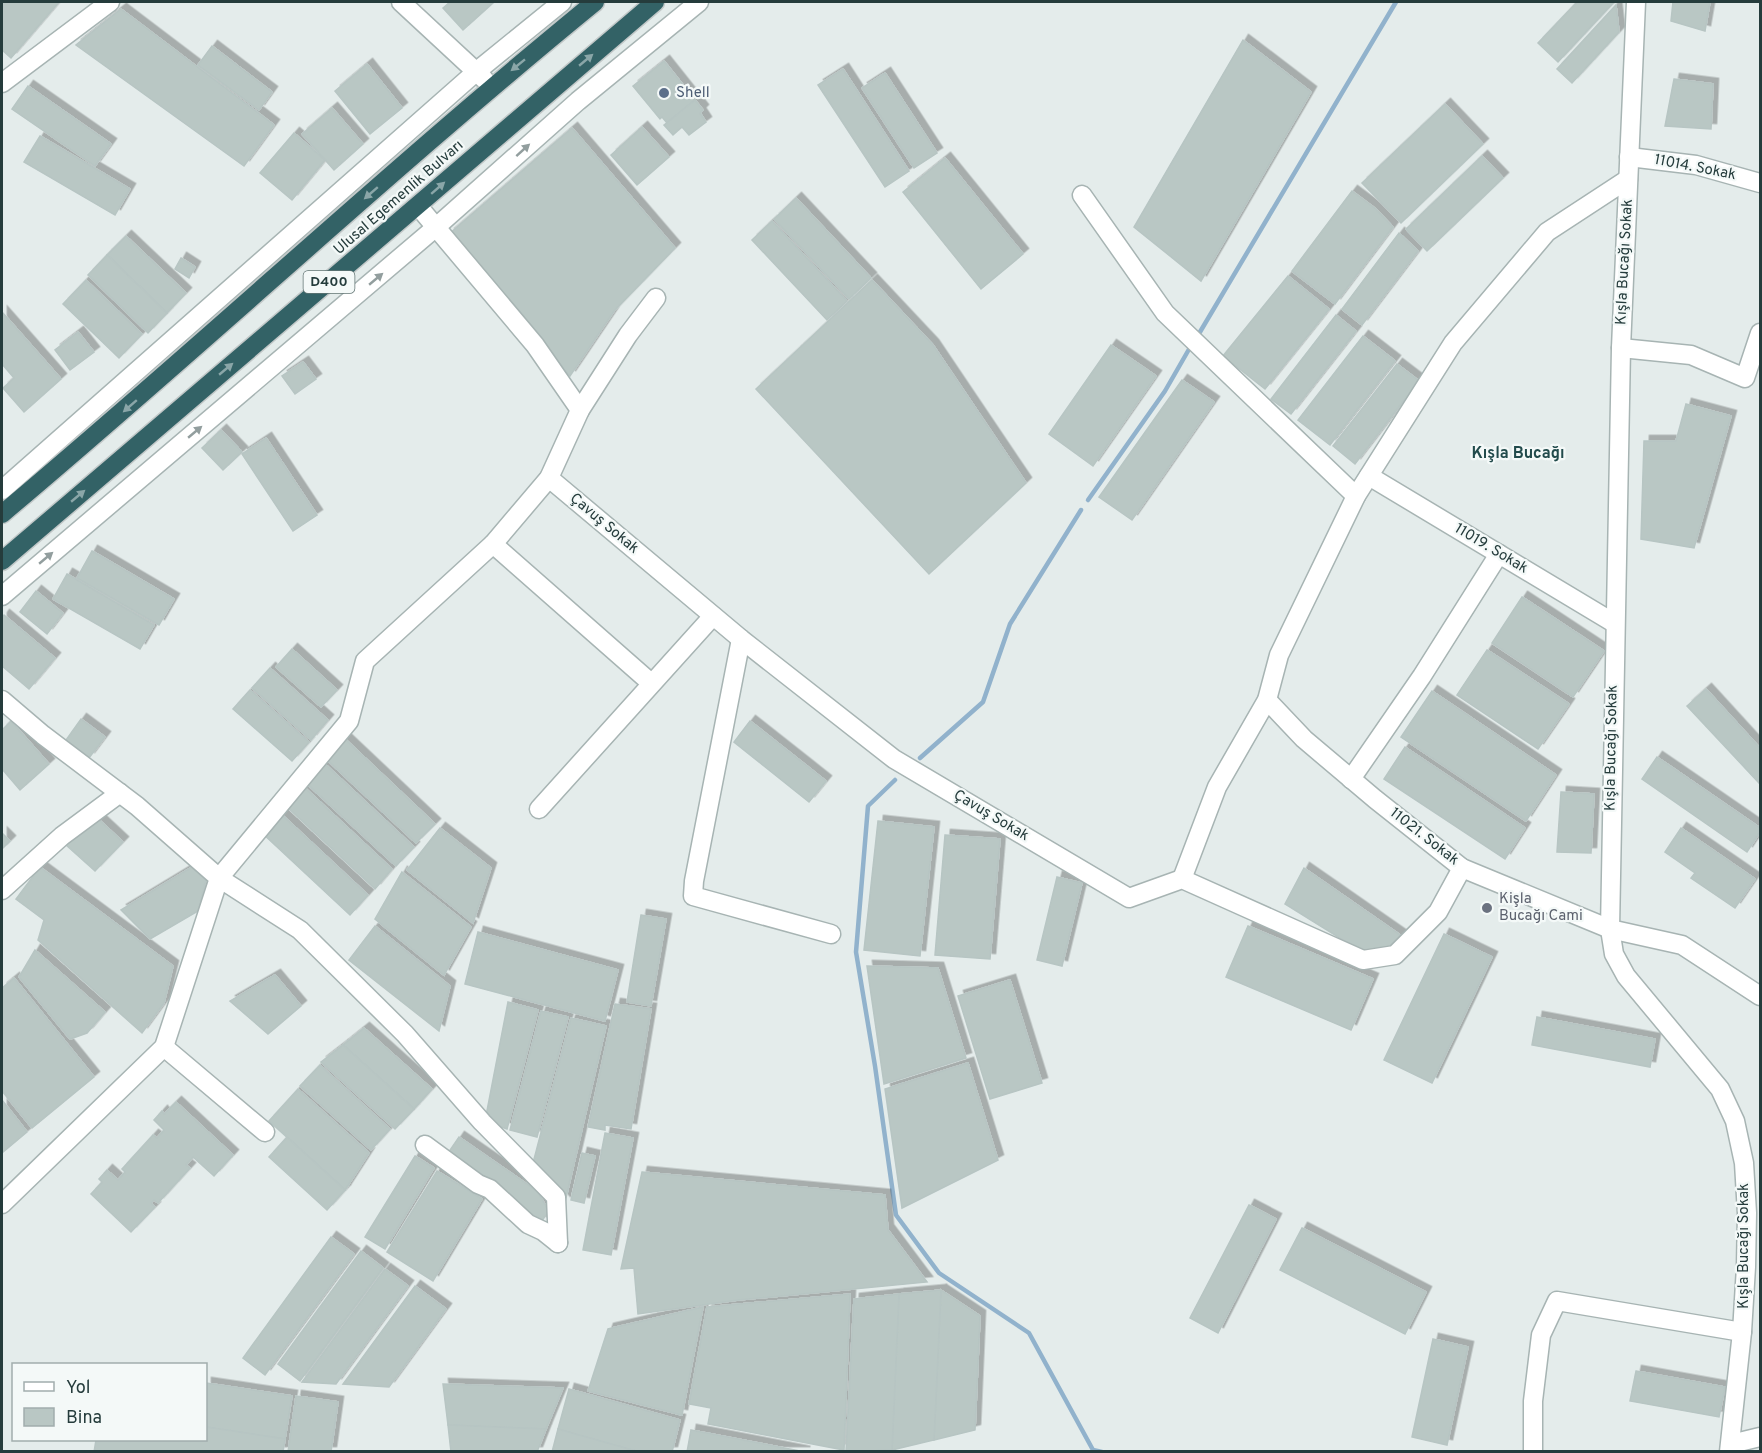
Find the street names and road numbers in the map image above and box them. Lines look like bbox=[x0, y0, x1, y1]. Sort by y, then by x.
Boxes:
street label: Ulusal Egemenlik Bulvarı bbox=[330, 136, 468, 260]
street label: 11014. Sokak bbox=[1653, 151, 1737, 185]
street label: Kışla Bucağı Sokak bbox=[1612, 198, 1638, 325]
road number: D400 bbox=[304, 271, 354, 293]
street label: Çavuş Sokak bbox=[565, 489, 643, 559]
street label: 11019. Sokak bbox=[1451, 520, 1531, 578]
street label: Kışla Bucağı Sokak bbox=[1601, 685, 1623, 811]
street label: Çavuş Sokak bbox=[950, 786, 1032, 846]
street label: 11021. Sokak bbox=[1385, 804, 1463, 870]
street label: Kışla Bucağı Sokak bbox=[1735, 1183, 1754, 1309]

